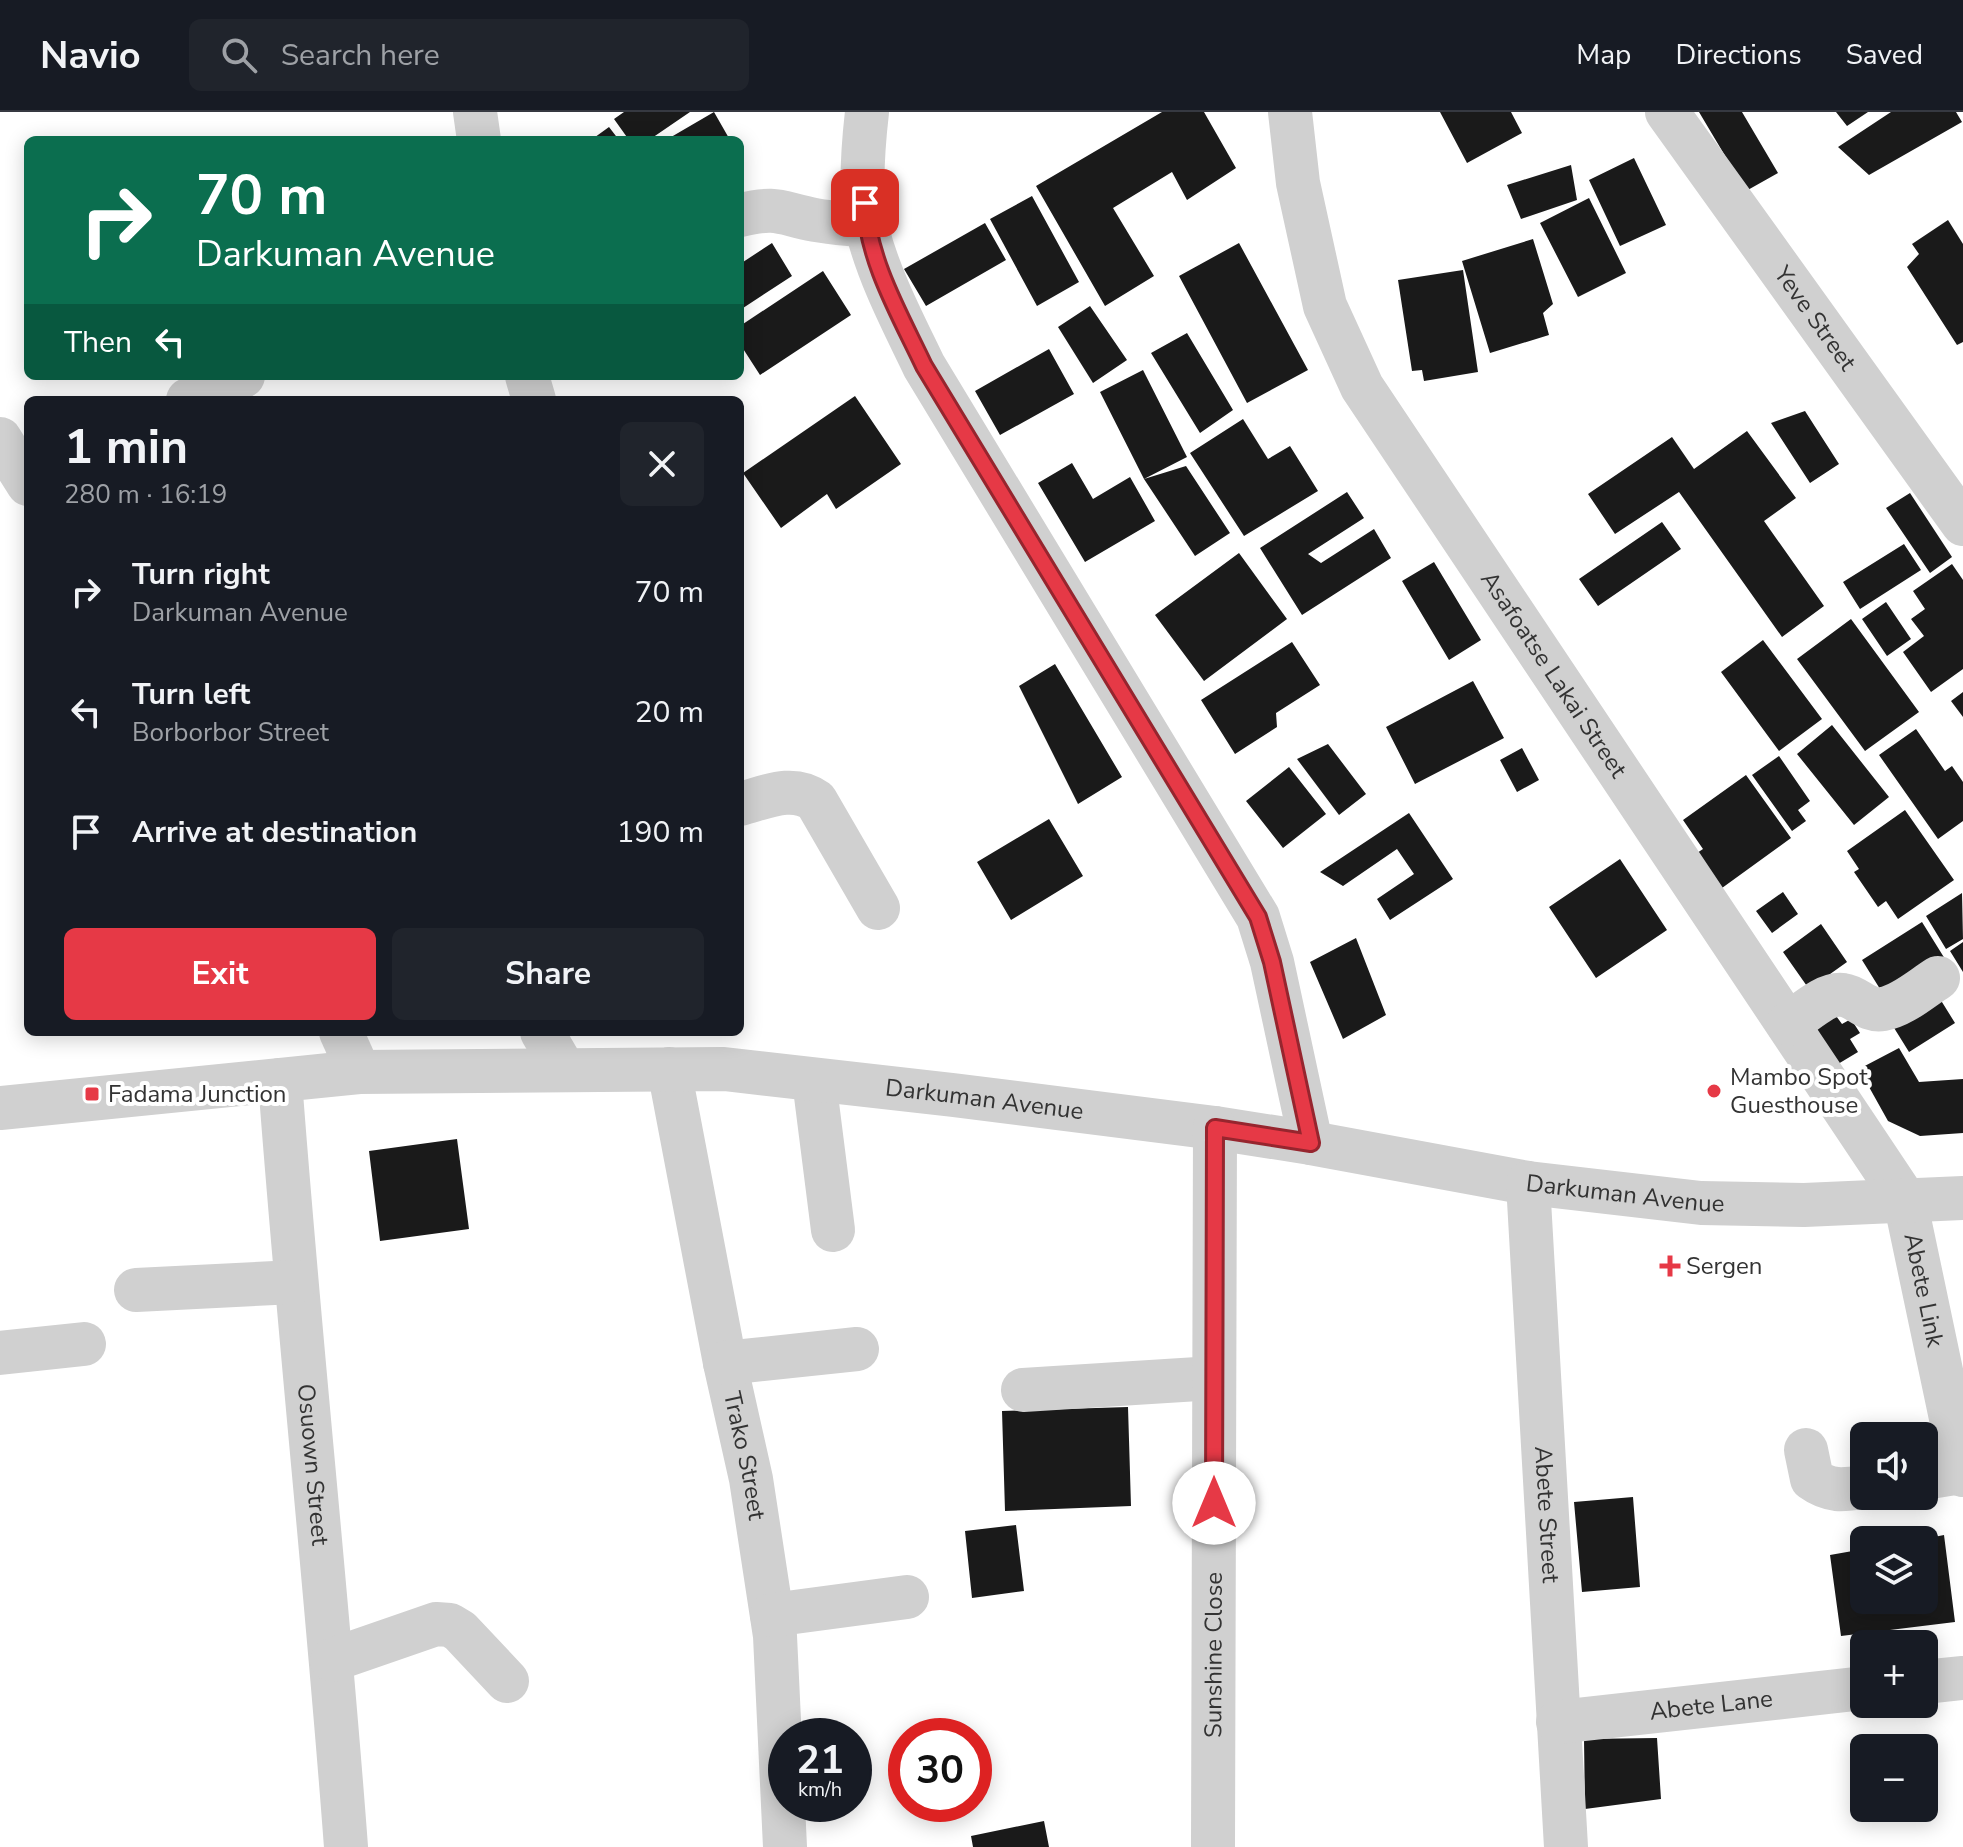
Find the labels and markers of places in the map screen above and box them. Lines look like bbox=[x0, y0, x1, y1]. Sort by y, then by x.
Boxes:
pin bbox=[831, 169, 899, 237]
place label: Mambo Spot Guesthouse bbox=[1730, 1061, 1868, 1121]
place label: Fadama Junction bbox=[108, 1078, 286, 1110]
marker: Mambo Spot Guesthouse bbox=[1705, 1082, 1723, 1100]
marker: Fadama Junction bbox=[83, 1085, 101, 1103]
place label: Sergen bbox=[1686, 1250, 1762, 1282]
marker: Sergen bbox=[1661, 1257, 1679, 1275]

